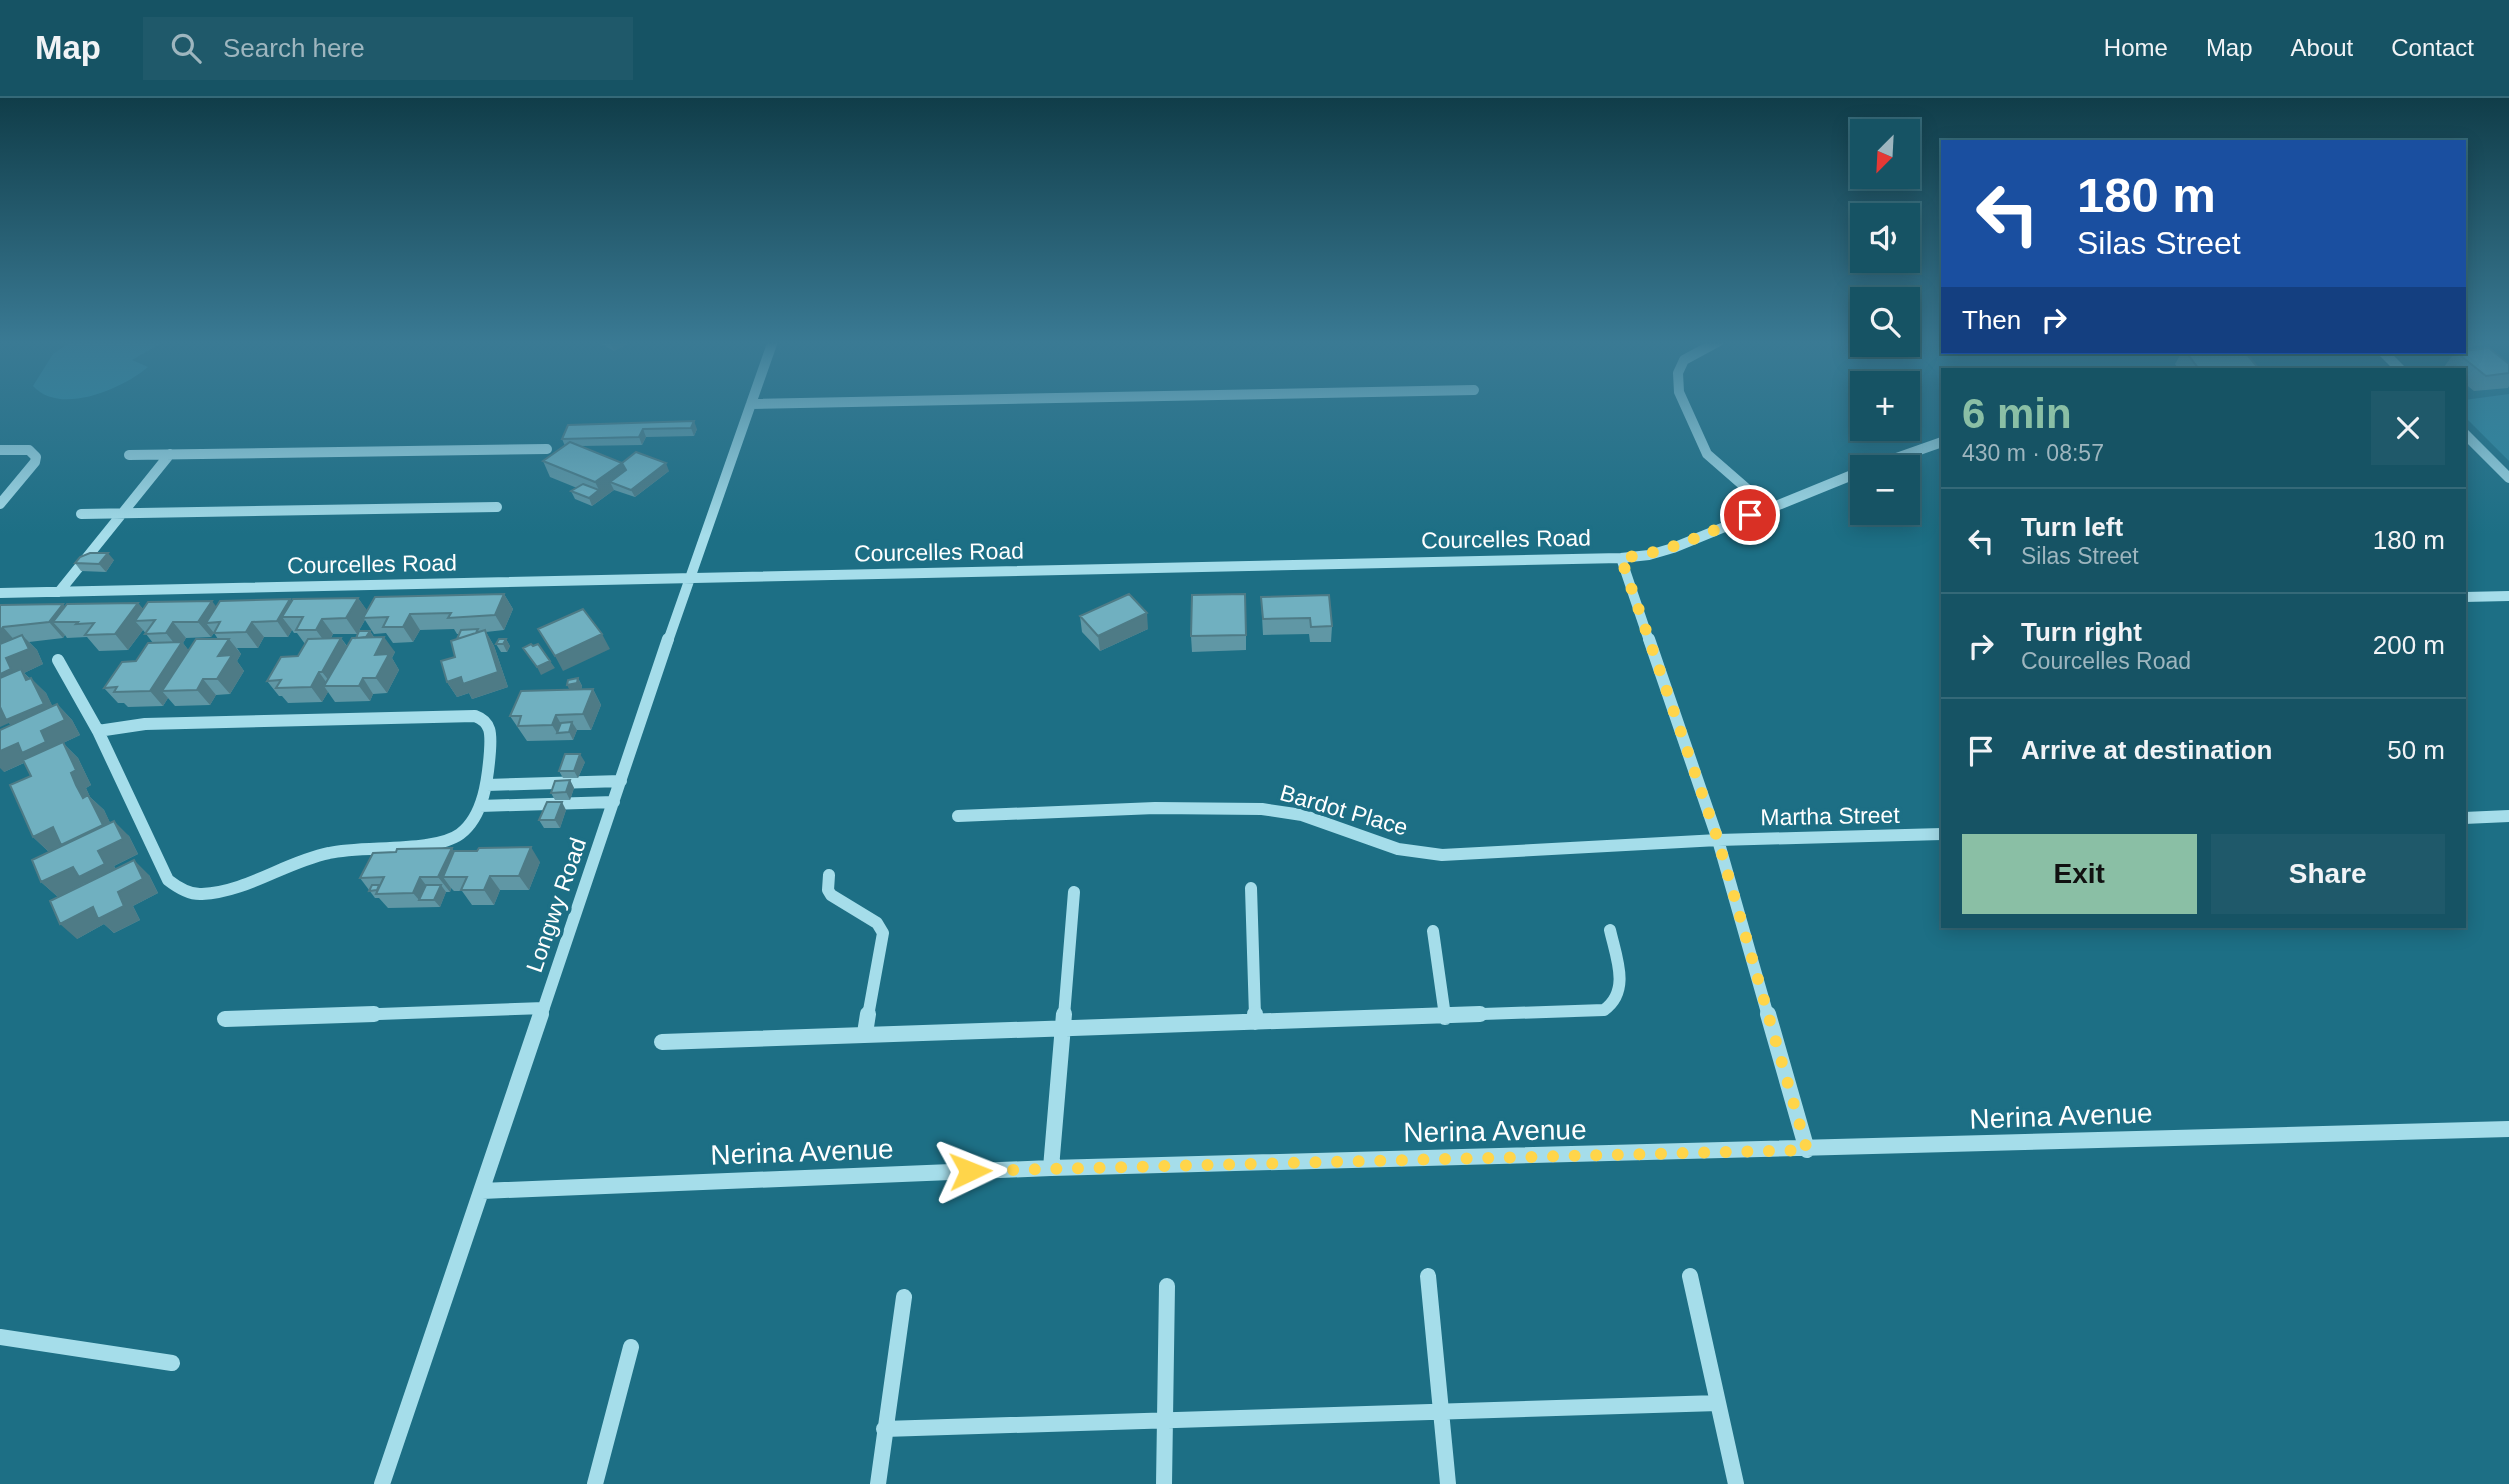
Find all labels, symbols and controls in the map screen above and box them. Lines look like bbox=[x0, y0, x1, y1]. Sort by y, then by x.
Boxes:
search box bbox=[143, 17, 633, 80]
text: Map bbox=[35, 29, 101, 66]
icon: search bbox=[167, 29, 205, 67]
text: Search here bbox=[223, 33, 365, 63]
text: Home bbox=[2104, 34, 2168, 61]
text: Map bbox=[2206, 34, 2253, 61]
text: About bbox=[2291, 34, 2353, 61]
text: Contact bbox=[2391, 34, 2474, 61]
north arrow bbox=[1850, 119, 1920, 189]
map controls bbox=[1850, 119, 1920, 525]
icon: left bbox=[1962, 168, 2053, 259]
text: 180 m bbox=[2077, 168, 2216, 222]
button: sound bbox=[1850, 203, 1920, 273]
text: Silas Street bbox=[2077, 225, 2241, 261]
button: search bbox=[1850, 287, 1920, 357]
icon: right bbox=[2035, 301, 2073, 339]
text: Then bbox=[1962, 305, 2021, 335]
button: + bbox=[1850, 371, 1920, 441]
text: 6 min bbox=[1962, 390, 2072, 437]
button: close bbox=[2371, 391, 2445, 465]
text: 430 m · 08:57 bbox=[1962, 440, 2104, 466]
button: − bbox=[1850, 455, 1920, 525]
pin bbox=[1720, 485, 1780, 545]
icon: arrive bbox=[1731, 496, 1769, 534]
text: Turn left bbox=[2021, 512, 2123, 542]
icon: left bbox=[1962, 522, 2000, 560]
street label: Courcelles Road bbox=[1421, 525, 1591, 553]
text: 180 m bbox=[2373, 525, 2445, 555]
street label: Courcelles Road bbox=[854, 538, 1024, 566]
text: Silas Street bbox=[2021, 543, 2139, 569]
street label: Courcelles Road bbox=[287, 550, 457, 578]
text: Turn right bbox=[2021, 617, 2142, 647]
icon: right bbox=[1962, 627, 2000, 665]
text: 200 m bbox=[2373, 630, 2445, 660]
text: Courcelles Road bbox=[2021, 648, 2191, 674]
icon: arrive bbox=[1962, 732, 2000, 770]
text: Arrive at destination bbox=[2021, 735, 2272, 765]
text: 50 m bbox=[2387, 735, 2445, 765]
street label: Bardot Place bbox=[1277, 779, 1411, 841]
street label: Martha Street bbox=[1760, 802, 1900, 830]
street label: Longwy Road bbox=[521, 834, 591, 976]
button: Exit bbox=[1962, 834, 2197, 914]
button: Share bbox=[2211, 834, 2445, 914]
street label: Nerina Avenue bbox=[1969, 1097, 2153, 1135]
street label: Nerina Avenue bbox=[1403, 1114, 1587, 1148]
street label: Nerina Avenue bbox=[710, 1133, 894, 1171]
position arrow bbox=[933, 1134, 1007, 1208]

